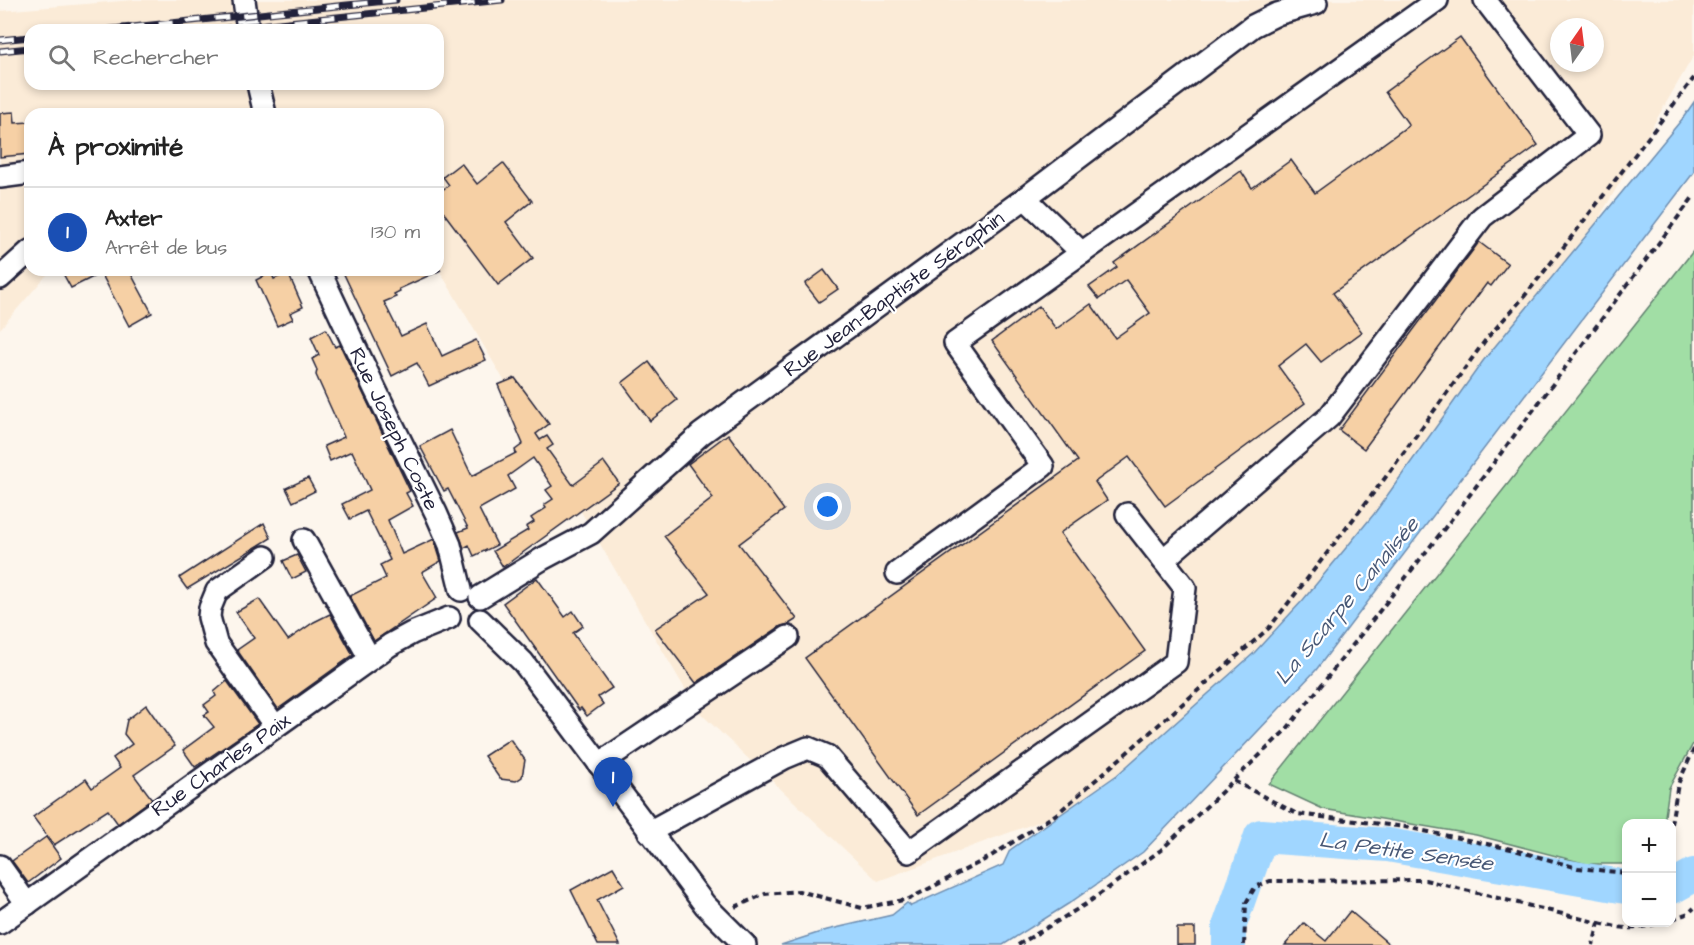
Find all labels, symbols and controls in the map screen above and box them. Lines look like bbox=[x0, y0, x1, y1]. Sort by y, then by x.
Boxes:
north arrow bbox=[1550, 18, 1604, 72]
search box bbox=[24, 24, 444, 90]
icon: search bbox=[45, 41, 78, 74]
text: Rechercher bbox=[93, 42, 218, 73]
text: À proximité bbox=[48, 129, 183, 165]
text: Axter bbox=[105, 203, 162, 234]
street label: Rue Jean-Baptiste Séraphin bbox=[778, 204, 1011, 385]
text: 1 bbox=[66, 218, 69, 246]
text: 130 m bbox=[371, 218, 420, 246]
text: Arrêt de bus bbox=[105, 234, 227, 262]
street label: Rue Joseph Coste bbox=[341, 343, 446, 516]
your location bbox=[813, 492, 842, 521]
water label: La Scarpe Canalisée bbox=[1268, 510, 1427, 691]
street label: Rue Charles Paix bbox=[146, 706, 296, 824]
pin: 1 bbox=[594, 758, 632, 807]
map controls bbox=[1622, 819, 1676, 927]
button: + bbox=[1622, 819, 1676, 873]
water label: La Petite Sensée bbox=[1317, 824, 1496, 880]
button: − bbox=[1622, 873, 1676, 927]

